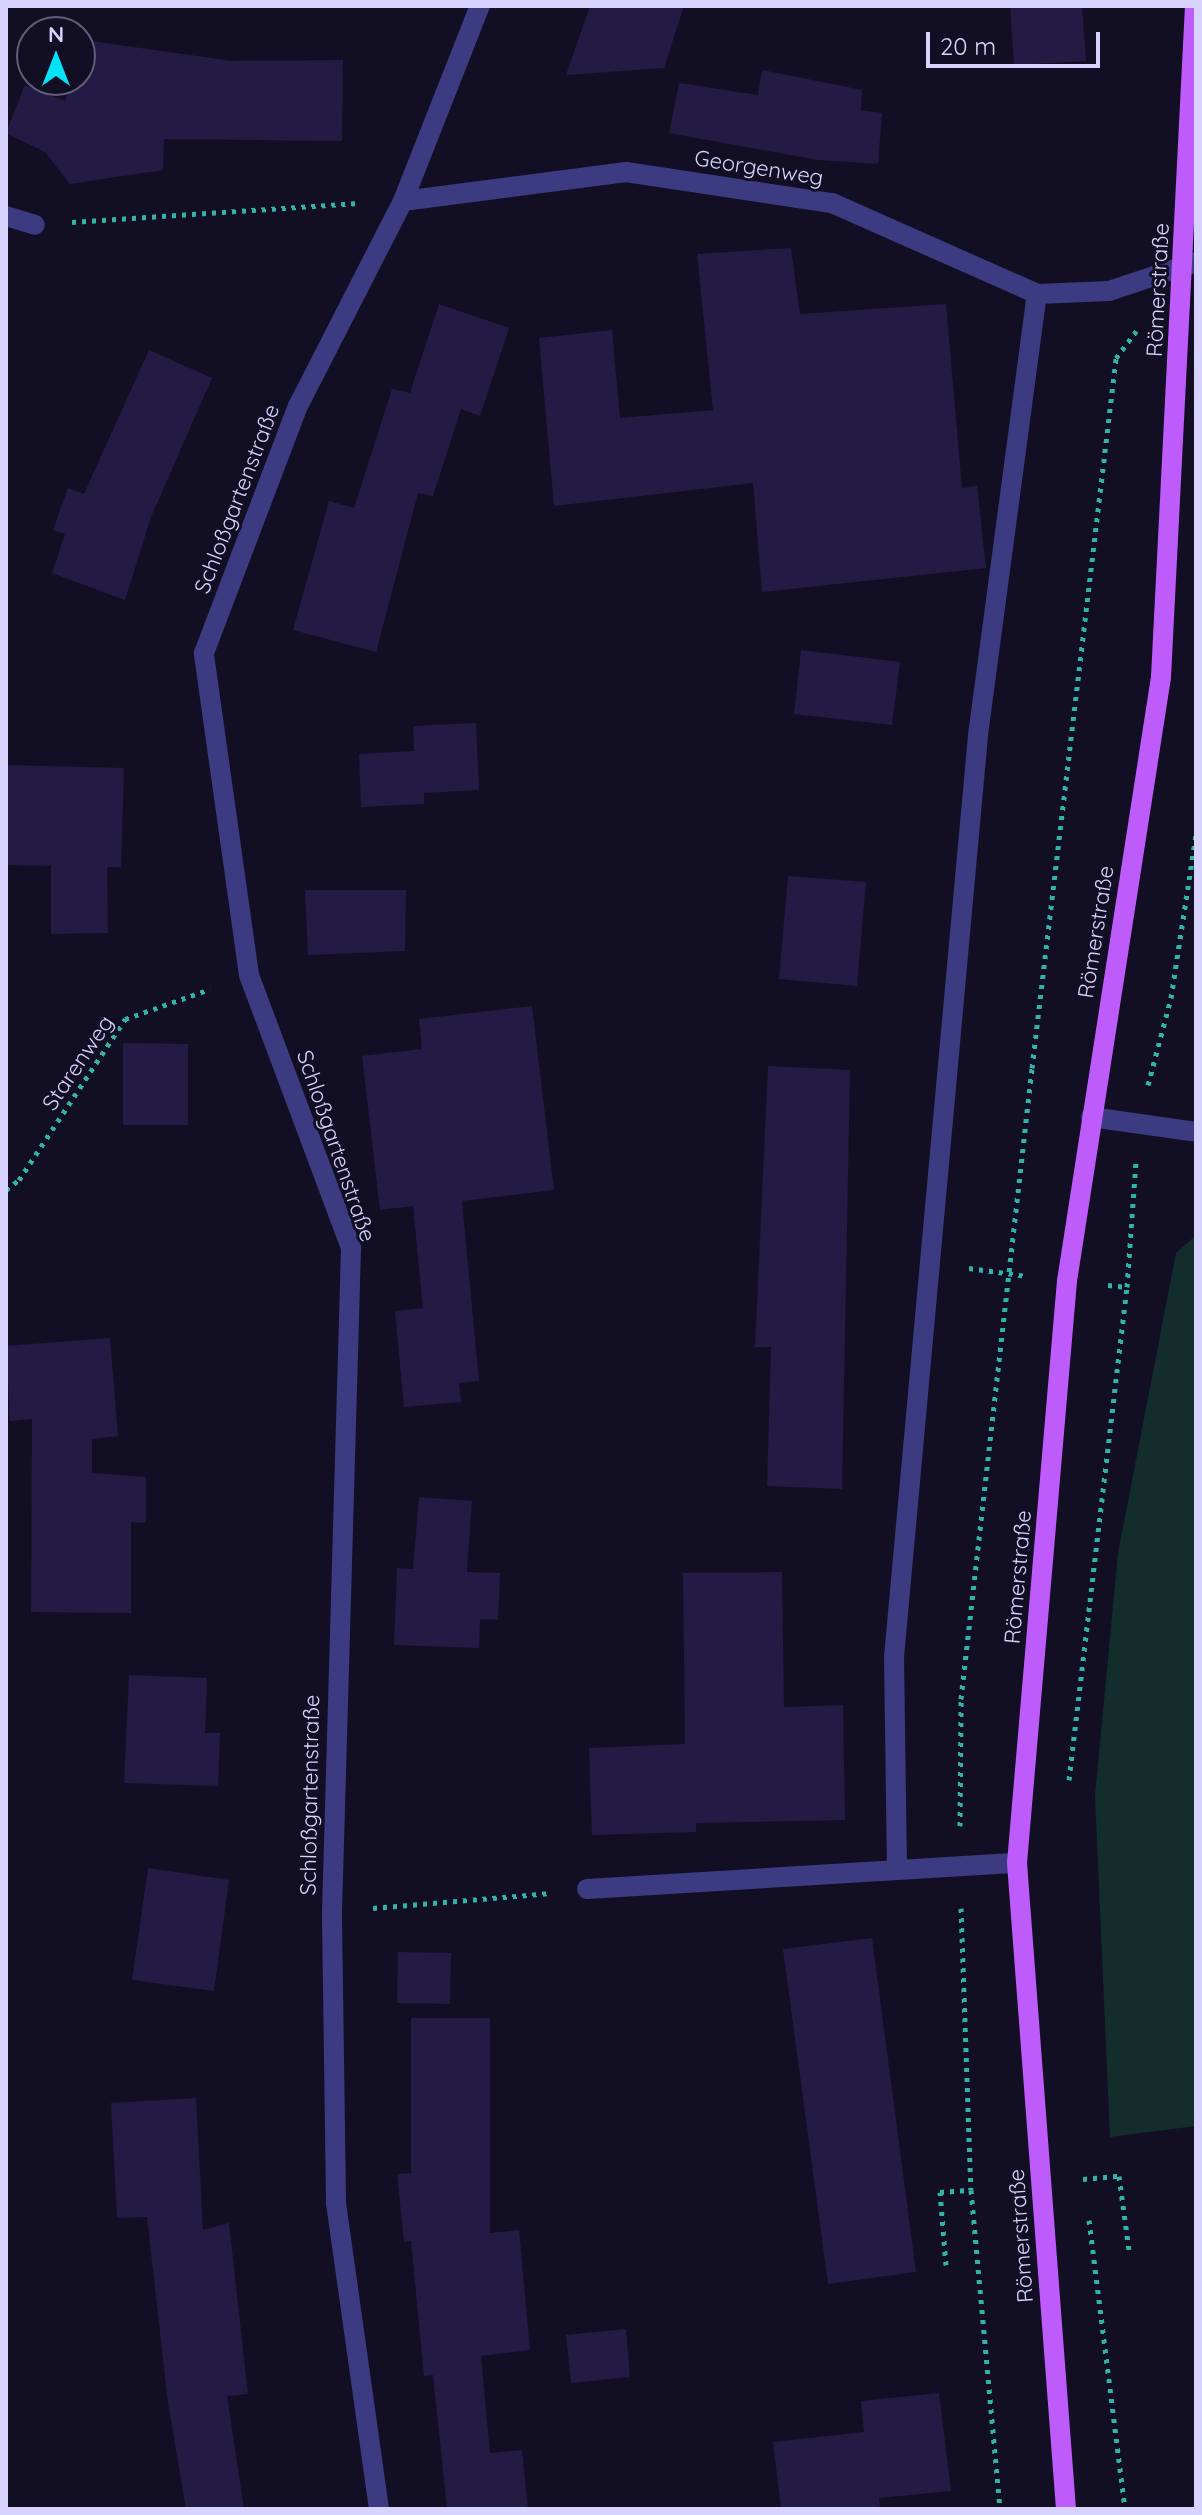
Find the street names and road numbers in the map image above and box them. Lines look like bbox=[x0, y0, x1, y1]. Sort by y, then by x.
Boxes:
street label: Georgenweg bbox=[693, 145, 825, 191]
street label: Römerstraße bbox=[1141, 222, 1175, 358]
street label: Schloßgartenstraße bbox=[189, 401, 285, 597]
street label: Römerstraße bbox=[1072, 864, 1120, 1000]
street label: Starenweg bbox=[37, 1010, 119, 1116]
street label: Schloßgartenstraße bbox=[291, 1047, 381, 1245]
street label: Römerstraße bbox=[999, 1509, 1037, 1645]
street label: Schloßgartenstraße bbox=[295, 1694, 325, 1896]
street label: Römerstraße bbox=[1003, 2168, 1039, 2304]

